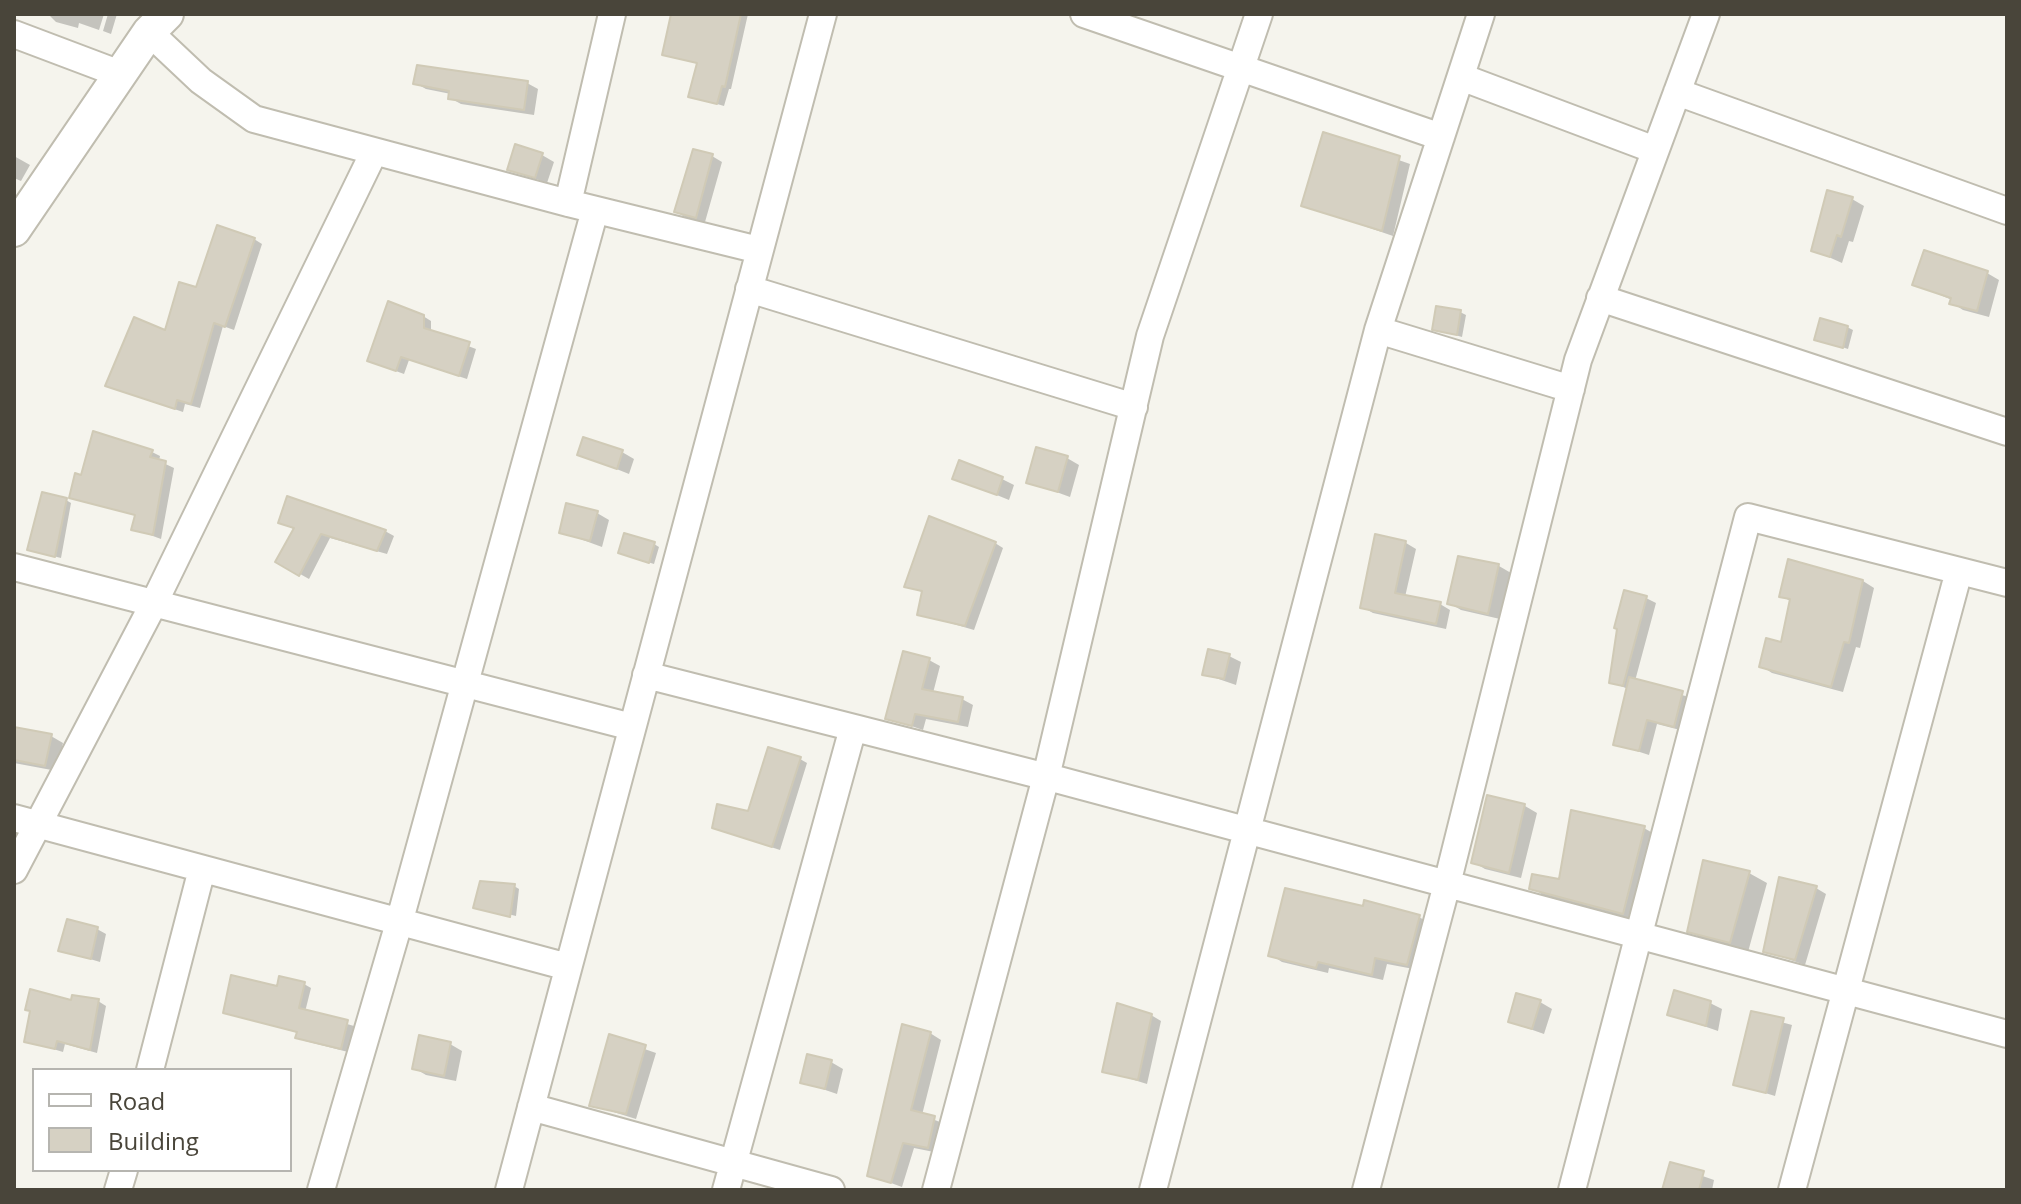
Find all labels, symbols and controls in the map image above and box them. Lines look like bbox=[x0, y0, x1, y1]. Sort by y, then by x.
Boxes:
legend bbox=[32, 1068, 292, 1172]
text: Road bbox=[108, 1084, 165, 1117]
text: Building bbox=[108, 1124, 199, 1157]

